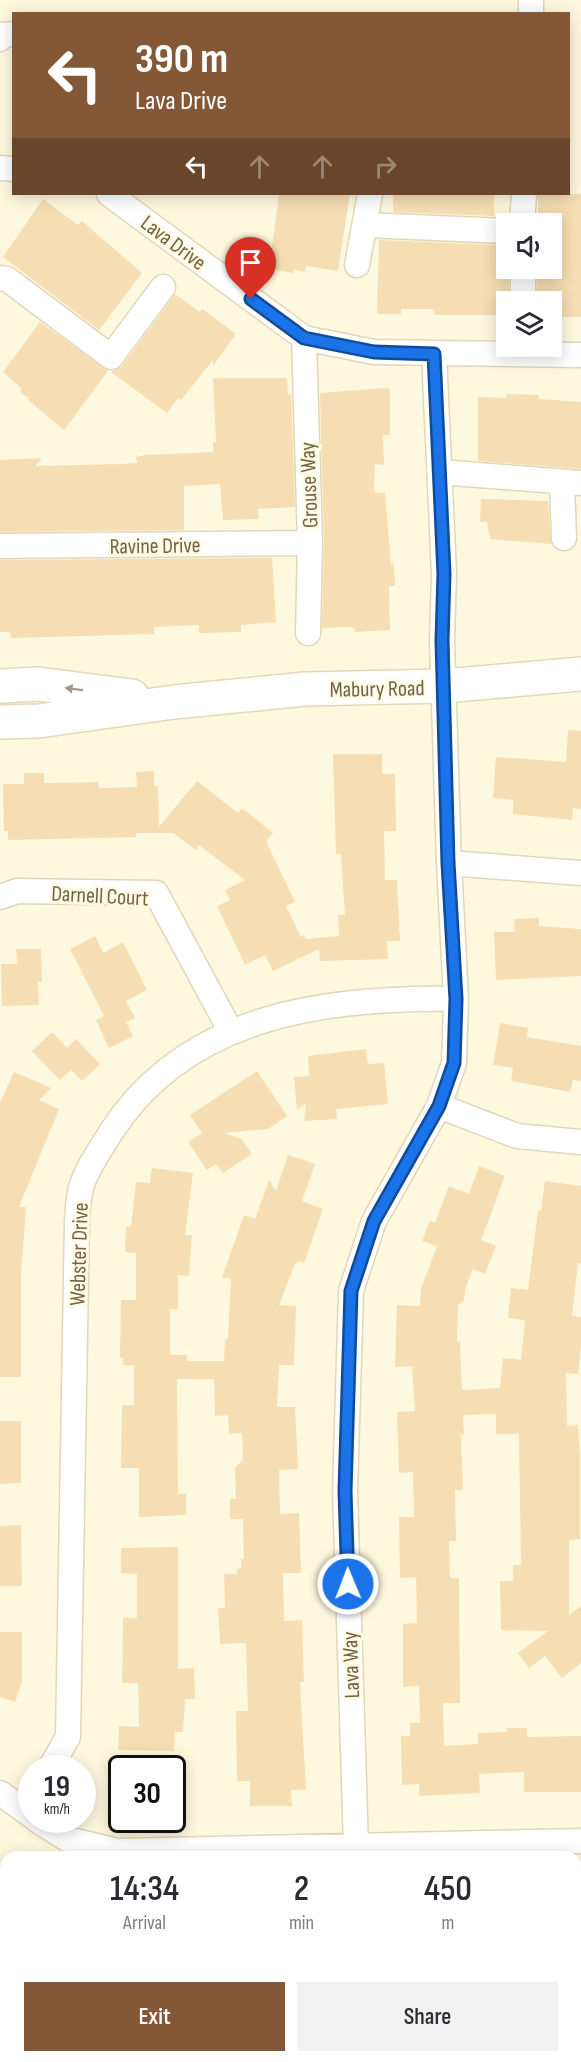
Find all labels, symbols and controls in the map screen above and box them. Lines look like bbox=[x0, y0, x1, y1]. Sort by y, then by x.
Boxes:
text: 390 m bbox=[135, 34, 228, 85]
icon: left bbox=[36, 36, 114, 114]
text: Lava Drive bbox=[135, 85, 227, 117]
icon: left bbox=[180, 150, 213, 183]
icon: ahead bbox=[243, 150, 276, 183]
icon: ahead bbox=[306, 150, 339, 183]
icon: right bbox=[369, 150, 402, 183]
street label: Lava Drive bbox=[135, 210, 211, 277]
map controls bbox=[496, 213, 562, 357]
button: sound bbox=[496, 213, 562, 279]
pin bbox=[225, 237, 276, 299]
icon: arrive bbox=[234, 246, 267, 279]
button: layers bbox=[496, 291, 562, 357]
street label: Grouse Way bbox=[294, 441, 324, 528]
street label: Ravine Drive bbox=[109, 532, 201, 561]
street label: Mabury Road bbox=[329, 675, 425, 704]
one-way arrow bbox=[64, 684, 83, 693]
street label: Darnell Court bbox=[51, 880, 150, 913]
street label: Webster Drive bbox=[64, 1202, 95, 1306]
position arrow bbox=[316, 1552, 380, 1616]
street label: Lava Way bbox=[337, 1630, 366, 1699]
speed limit sign: 30 bbox=[108, 1755, 186, 1833]
text: 19 bbox=[44, 1769, 70, 1805]
text: km/h bbox=[44, 1800, 70, 1819]
text: 14:34 bbox=[110, 1868, 179, 1911]
text: 2 bbox=[294, 1868, 309, 1911]
text: 450 bbox=[424, 1868, 472, 1911]
text: Arrival bbox=[123, 1911, 166, 1935]
text: min bbox=[289, 1911, 314, 1935]
text: m bbox=[442, 1911, 454, 1935]
button: Exit bbox=[24, 1982, 285, 2051]
button: Share bbox=[297, 1982, 558, 2051]

